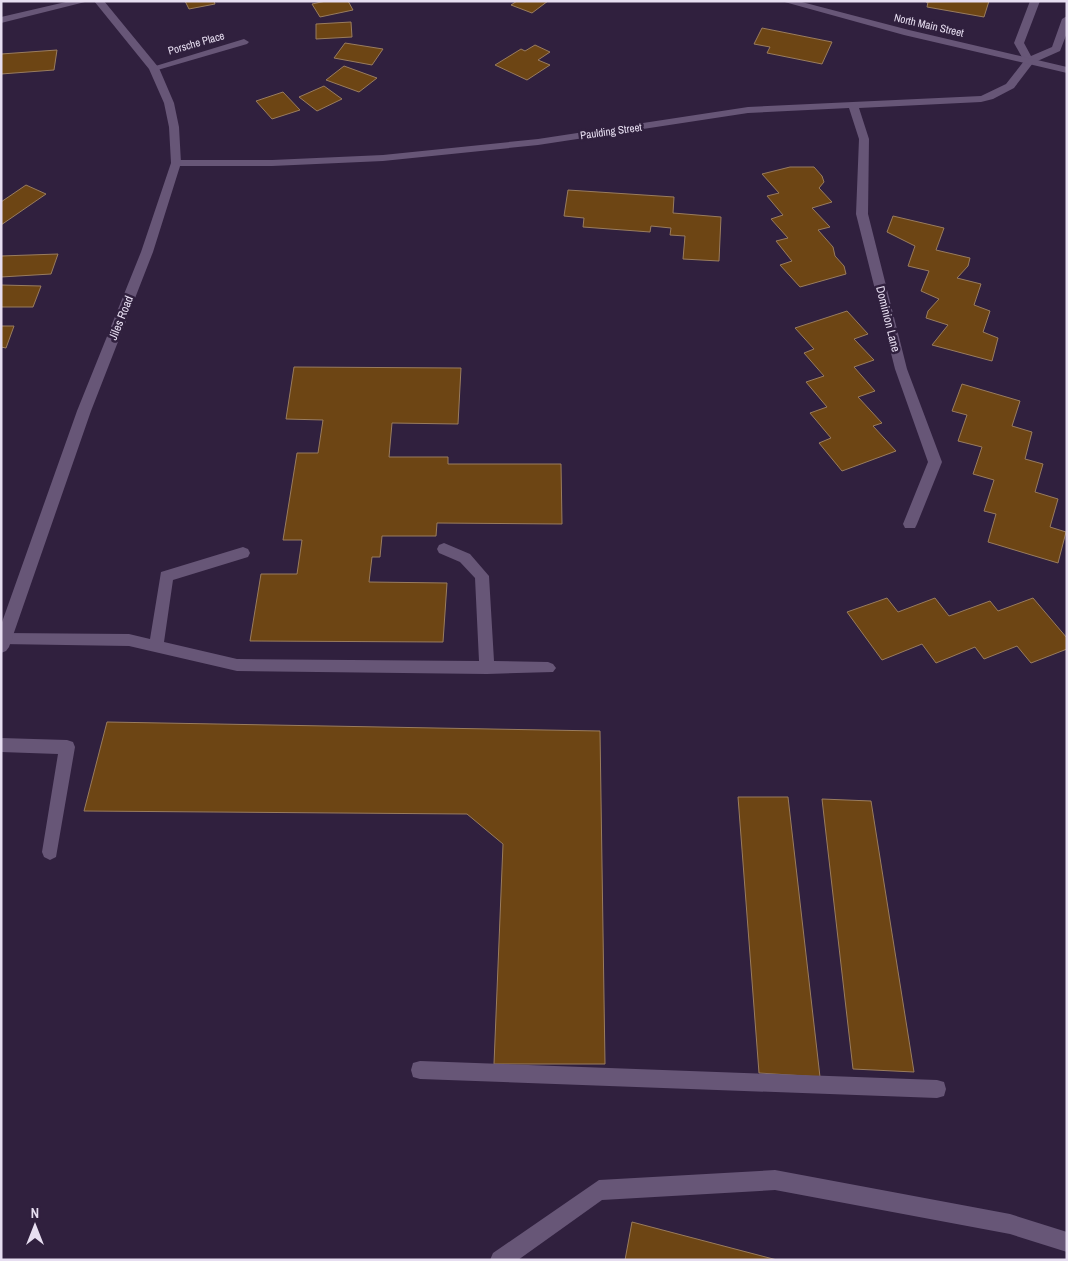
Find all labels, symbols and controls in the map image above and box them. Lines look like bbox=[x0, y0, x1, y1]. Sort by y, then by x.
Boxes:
street label: North Main Street bbox=[893, 10, 966, 40]
street label: Porsche Place bbox=[166, 28, 226, 58]
street label: Paulding Street bbox=[579, 120, 643, 142]
street label: Dominion Lane bbox=[872, 284, 904, 354]
street label: Jiles Road bbox=[105, 293, 137, 343]
north arrow bbox=[10, 1201, 60, 1251]
text: N bbox=[31, 1204, 39, 1222]

